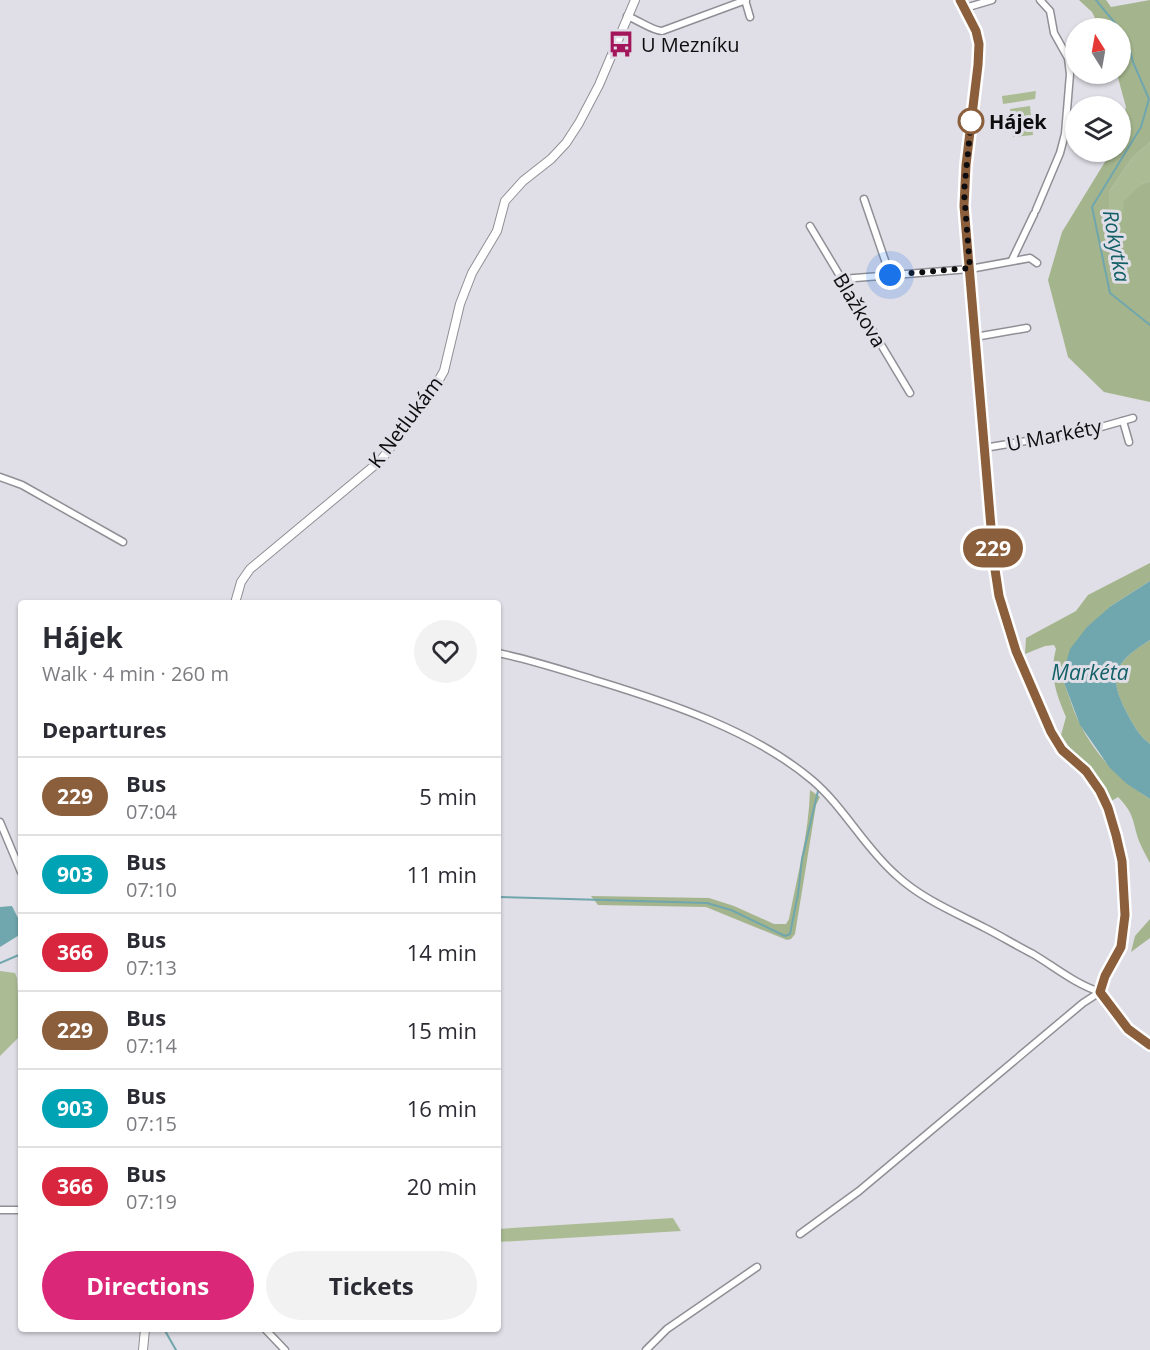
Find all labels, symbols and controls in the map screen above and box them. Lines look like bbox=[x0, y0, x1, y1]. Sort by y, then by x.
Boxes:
north arrow bbox=[1065, 18, 1131, 84]
map controls bbox=[1065, 18, 1131, 162]
bus stop icon: U Mezníku bbox=[606, 29, 636, 59]
place label: U Mezníku bbox=[641, 31, 739, 58]
button: layers bbox=[1065, 96, 1131, 162]
marker: Hájek bbox=[958, 108, 984, 134]
place label: Hájek bbox=[989, 108, 1047, 135]
water label: Rokytka bbox=[1097, 208, 1137, 284]
your location bbox=[875, 260, 905, 290]
street label: Blažkova bbox=[827, 268, 893, 352]
street label: K Netlukám bbox=[362, 371, 448, 473]
street label: U Markéty bbox=[1004, 412, 1105, 457]
line badge: 229 bbox=[958, 528, 1028, 568]
text: 229 bbox=[975, 534, 1011, 562]
text: Hájek bbox=[42, 618, 123, 656]
button: heart bbox=[414, 620, 477, 683]
water label: Markéta bbox=[1051, 658, 1129, 686]
text: Walk · 4 min · 260 m bbox=[42, 660, 229, 687]
text: Departures bbox=[42, 714, 166, 744]
text: Bus bbox=[126, 768, 166, 798]
text: 5 min bbox=[419, 781, 477, 811]
text: 229 bbox=[57, 782, 93, 810]
text: 07:04 bbox=[126, 798, 177, 825]
text: Bus bbox=[126, 846, 166, 876]
text: 11 min bbox=[407, 859, 477, 889]
text: 903 bbox=[57, 860, 93, 888]
text: 07:10 bbox=[126, 876, 177, 903]
text: Bus bbox=[126, 924, 166, 954]
text: 14 min bbox=[407, 937, 477, 967]
text: 366 bbox=[57, 938, 93, 966]
text: 07:13 bbox=[126, 954, 177, 981]
text: Bus bbox=[126, 1002, 166, 1032]
text: 15 min bbox=[407, 1015, 477, 1045]
text: 229 bbox=[57, 1016, 93, 1044]
text: 07:14 bbox=[126, 1032, 177, 1059]
text: Bus bbox=[126, 1080, 166, 1110]
text: 16 min bbox=[407, 1093, 477, 1123]
text: 903 bbox=[57, 1094, 93, 1122]
text: 07:15 bbox=[126, 1110, 177, 1137]
text: Bus bbox=[126, 1158, 166, 1188]
text: 20 min bbox=[407, 1171, 477, 1201]
text: 366 bbox=[57, 1172, 93, 1200]
text: 07:19 bbox=[126, 1188, 177, 1215]
button: Directions bbox=[42, 1251, 254, 1320]
button: Tickets bbox=[266, 1251, 477, 1320]

